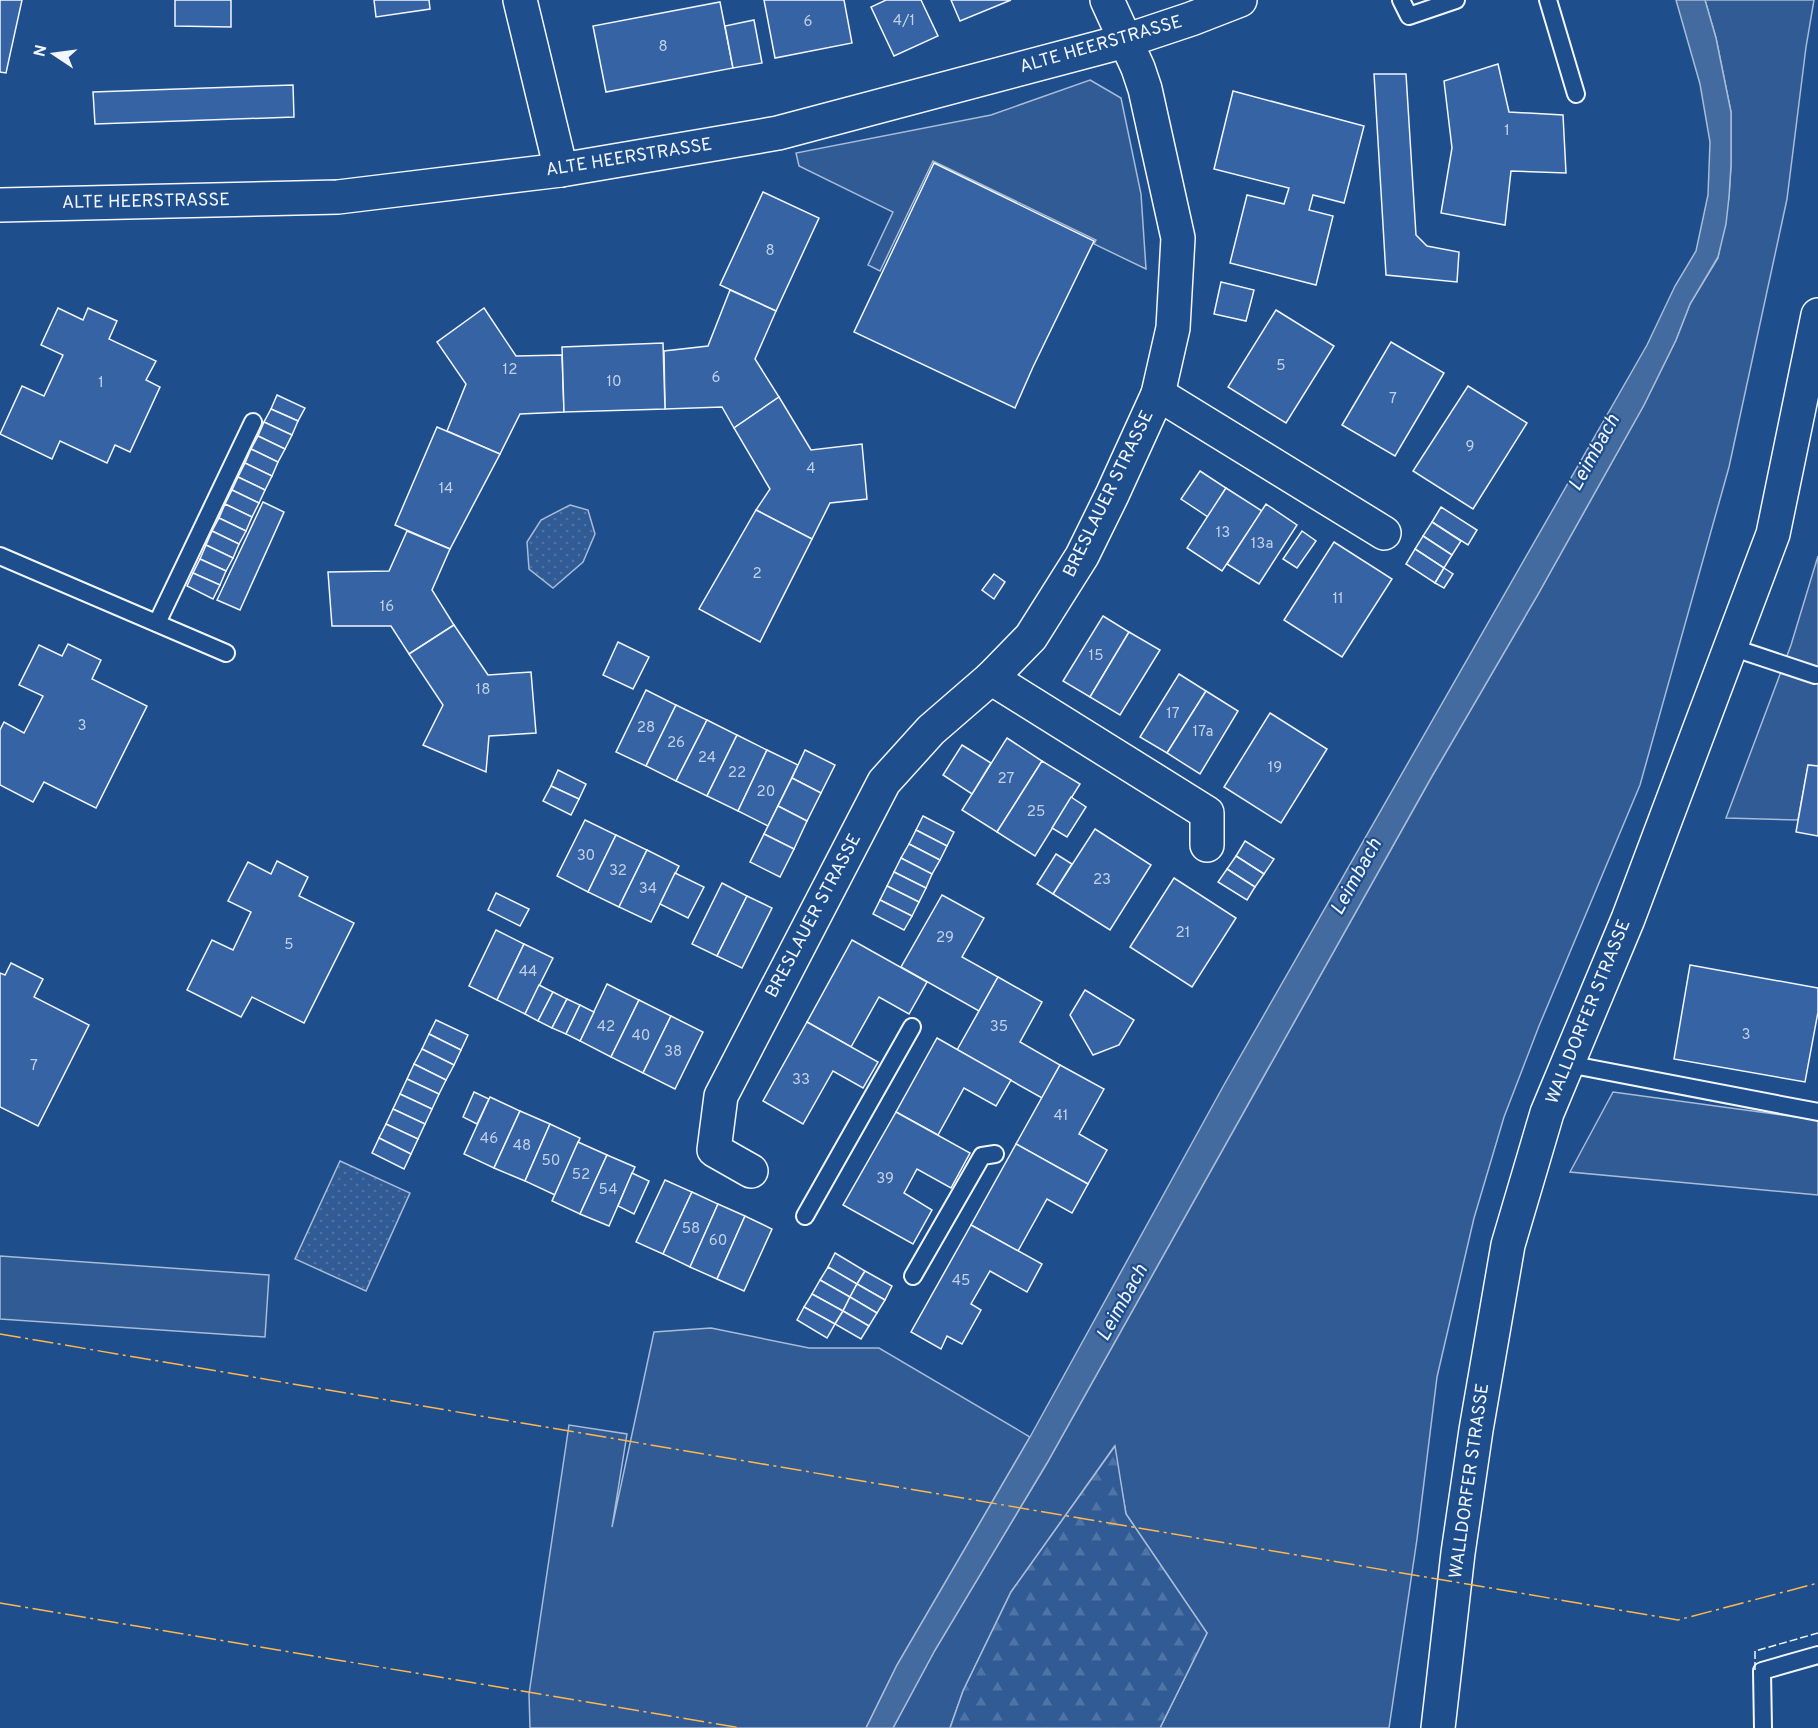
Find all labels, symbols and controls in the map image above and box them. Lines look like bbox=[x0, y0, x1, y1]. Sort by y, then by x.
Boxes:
street label: ALTE HEERSTRASSE bbox=[1017, 11, 1185, 79]
house number: 4/1 bbox=[893, 12, 915, 31]
house number: 6 bbox=[804, 13, 813, 32]
north arrow bbox=[24, 24, 84, 84]
house number: 8 bbox=[658, 38, 668, 57]
text: N bbox=[30, 43, 52, 59]
house number: 1 bbox=[1504, 122, 1510, 141]
street label: ALTE HEERSTRASSE bbox=[544, 133, 714, 183]
street label: ALTE HEERSTRASSE bbox=[62, 189, 230, 215]
house number: 8 bbox=[765, 242, 775, 261]
house number: 5 bbox=[1276, 357, 1286, 376]
house number: 12 bbox=[503, 361, 517, 380]
house number: 6 bbox=[712, 369, 721, 388]
house number: 10 bbox=[606, 373, 622, 392]
house number: 1 bbox=[98, 374, 104, 393]
house number: 7 bbox=[1389, 390, 1397, 409]
street label: BRESLAUER STRASSE bbox=[1059, 407, 1159, 581]
water label: Leimbach bbox=[1563, 410, 1627, 496]
house number: 9 bbox=[1466, 438, 1474, 457]
house number: 4 bbox=[806, 460, 816, 479]
house number: 14 bbox=[439, 480, 453, 499]
house number: 13 bbox=[1216, 524, 1230, 543]
house number: 13a bbox=[1251, 535, 1273, 554]
house number: 2 bbox=[752, 565, 762, 584]
house number: 11 bbox=[1332, 590, 1344, 609]
house number: 16 bbox=[380, 598, 394, 617]
house number: 15 bbox=[1089, 647, 1103, 666]
house number: 18 bbox=[476, 681, 490, 700]
house number: 17 bbox=[1166, 705, 1180, 724]
house number: 3 bbox=[77, 717, 87, 736]
house number: 28 bbox=[637, 719, 655, 738]
house number: 17a bbox=[1193, 723, 1213, 742]
house number: 26 bbox=[667, 734, 685, 753]
house number: 24 bbox=[698, 749, 716, 768]
house number: 19 bbox=[1268, 759, 1282, 778]
house number: 22 bbox=[728, 764, 746, 783]
house number: 27 bbox=[998, 770, 1015, 789]
house number: 20 bbox=[757, 783, 775, 802]
house number: 25 bbox=[1027, 803, 1045, 822]
street label: BRESLAUER STRASSE bbox=[761, 830, 867, 1002]
water label: Leimbach bbox=[1325, 834, 1389, 920]
house number: 30 bbox=[577, 847, 595, 866]
house number: 32 bbox=[609, 862, 627, 881]
house number: 23 bbox=[1093, 871, 1111, 890]
house number: 34 bbox=[639, 880, 657, 899]
street label: WALLDORFER STRASSE bbox=[1541, 916, 1637, 1108]
house number: 21 bbox=[1176, 924, 1190, 943]
house number: 29 bbox=[936, 929, 954, 948]
house number: 5 bbox=[284, 936, 294, 955]
house number: 44 bbox=[519, 963, 537, 982]
house number: 42 bbox=[597, 1018, 615, 1037]
house number: 35 bbox=[990, 1018, 1008, 1037]
house number: 3 bbox=[1741, 1026, 1751, 1045]
house number: 40 bbox=[632, 1027, 650, 1046]
house number: 38 bbox=[664, 1043, 682, 1062]
house number: 7 bbox=[30, 1057, 38, 1076]
house number: 33 bbox=[792, 1071, 810, 1090]
house number: 41 bbox=[1054, 1107, 1068, 1126]
house number: 46 bbox=[480, 1130, 498, 1149]
house number: 48 bbox=[513, 1137, 531, 1156]
house number: 50 bbox=[542, 1152, 560, 1171]
house number: 52 bbox=[572, 1166, 590, 1185]
house number: 39 bbox=[876, 1170, 894, 1189]
house number: 54 bbox=[599, 1181, 617, 1200]
house number: 58 bbox=[682, 1220, 700, 1239]
house number: 60 bbox=[709, 1232, 727, 1251]
water label: Leimbach bbox=[1091, 1260, 1155, 1346]
house number: 45 bbox=[952, 1272, 970, 1291]
street label: WALLDORFER STRASSE bbox=[1445, 1382, 1495, 1580]

